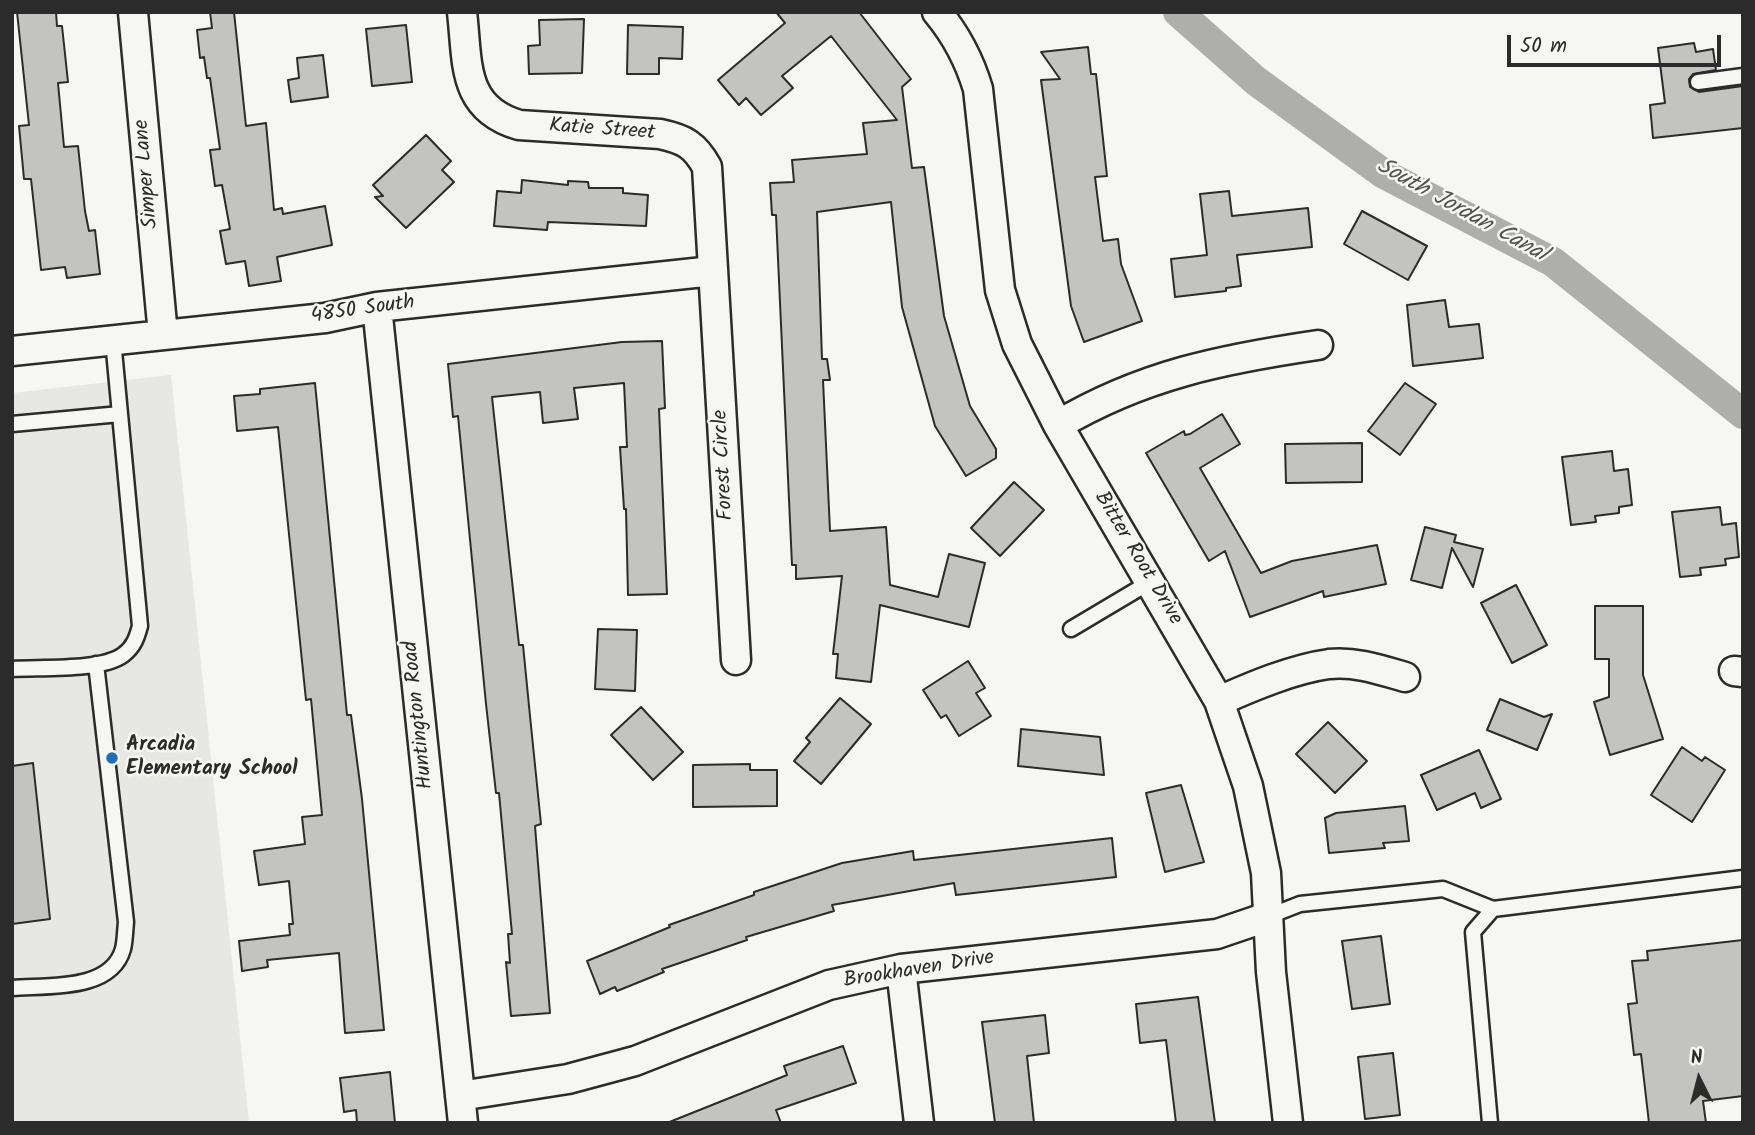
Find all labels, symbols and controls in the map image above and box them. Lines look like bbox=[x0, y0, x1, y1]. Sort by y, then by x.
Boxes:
scale bar bbox=[1510, 21, 1724, 65]
text: 50 m bbox=[1520, 30, 1567, 63]
street label: Katie Street bbox=[548, 115, 656, 147]
street label: Simper Lane bbox=[131, 118, 165, 230]
water label: South Jordan Canal bbox=[1371, 154, 1551, 270]
street label: 4850 South bbox=[309, 291, 417, 331]
street label: Forest Circle bbox=[710, 409, 740, 521]
street label: Bitter Root Drive bbox=[1087, 488, 1187, 630]
street label: Huntington Road bbox=[400, 640, 440, 790]
place label: Arcadia Elementary School bbox=[126, 733, 298, 783]
marker: Arcadia Elementary School bbox=[104, 750, 120, 766]
street label: Brookhaven Drive bbox=[842, 947, 996, 995]
text: N bbox=[1689, 1043, 1704, 1074]
north arrow bbox=[1664, 1044, 1734, 1114]

